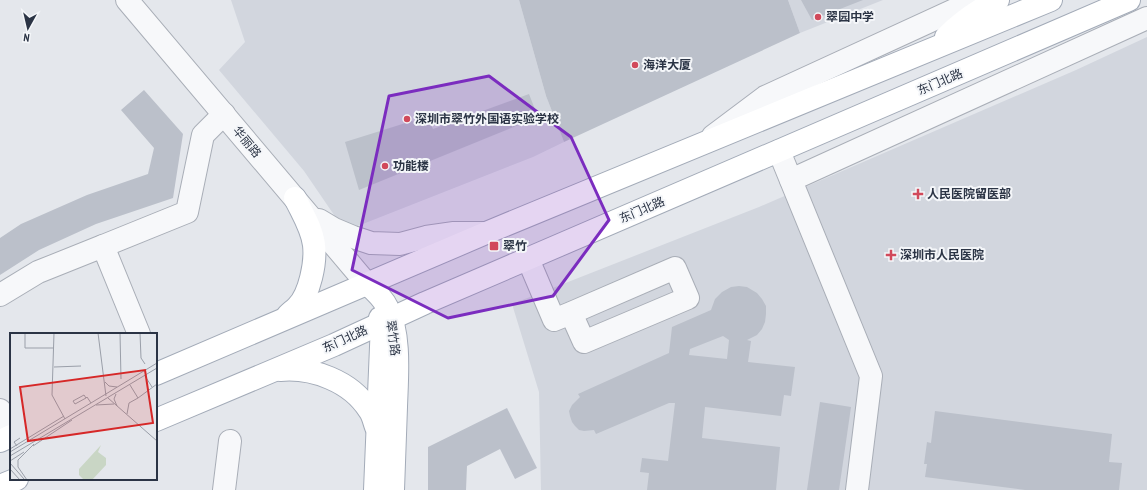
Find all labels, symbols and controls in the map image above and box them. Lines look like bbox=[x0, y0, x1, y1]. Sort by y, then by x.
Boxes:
north arrow bbox=[8, 8, 48, 48]
place label: 翠园中学 bbox=[826, 9, 874, 24]
marker: 翠园中学 bbox=[813, 12, 823, 22]
text: N bbox=[23, 31, 31, 45]
place label: 海洋大厦 bbox=[643, 57, 691, 72]
marker: 海洋大厦 bbox=[630, 60, 640, 70]
street label: 东门北路 bbox=[915, 65, 965, 98]
place label: 深圳市翠竹外国语实验学校 bbox=[415, 111, 559, 126]
marker: 深圳市翠竹外国语实验学校 bbox=[402, 114, 412, 124]
street label: 华丽路 bbox=[230, 123, 265, 160]
place label: 功能楼 bbox=[393, 158, 429, 173]
marker: 功能楼 bbox=[380, 161, 390, 171]
place label: 人民医院留医部 bbox=[927, 186, 1011, 201]
marker: 人民医院留医部 bbox=[912, 188, 924, 200]
street label: 东门北路 bbox=[617, 193, 667, 226]
place label: 翠竹 bbox=[503, 238, 527, 253]
marker: 翠竹 bbox=[488, 240, 500, 252]
place label: 深圳市人民医院 bbox=[900, 247, 984, 262]
marker: 深圳市人民医院 bbox=[885, 249, 897, 261]
street label: 翠竹路 bbox=[384, 319, 403, 357]
street label: 东门北路 bbox=[320, 322, 370, 355]
inset map bbox=[10, 333, 157, 480]

